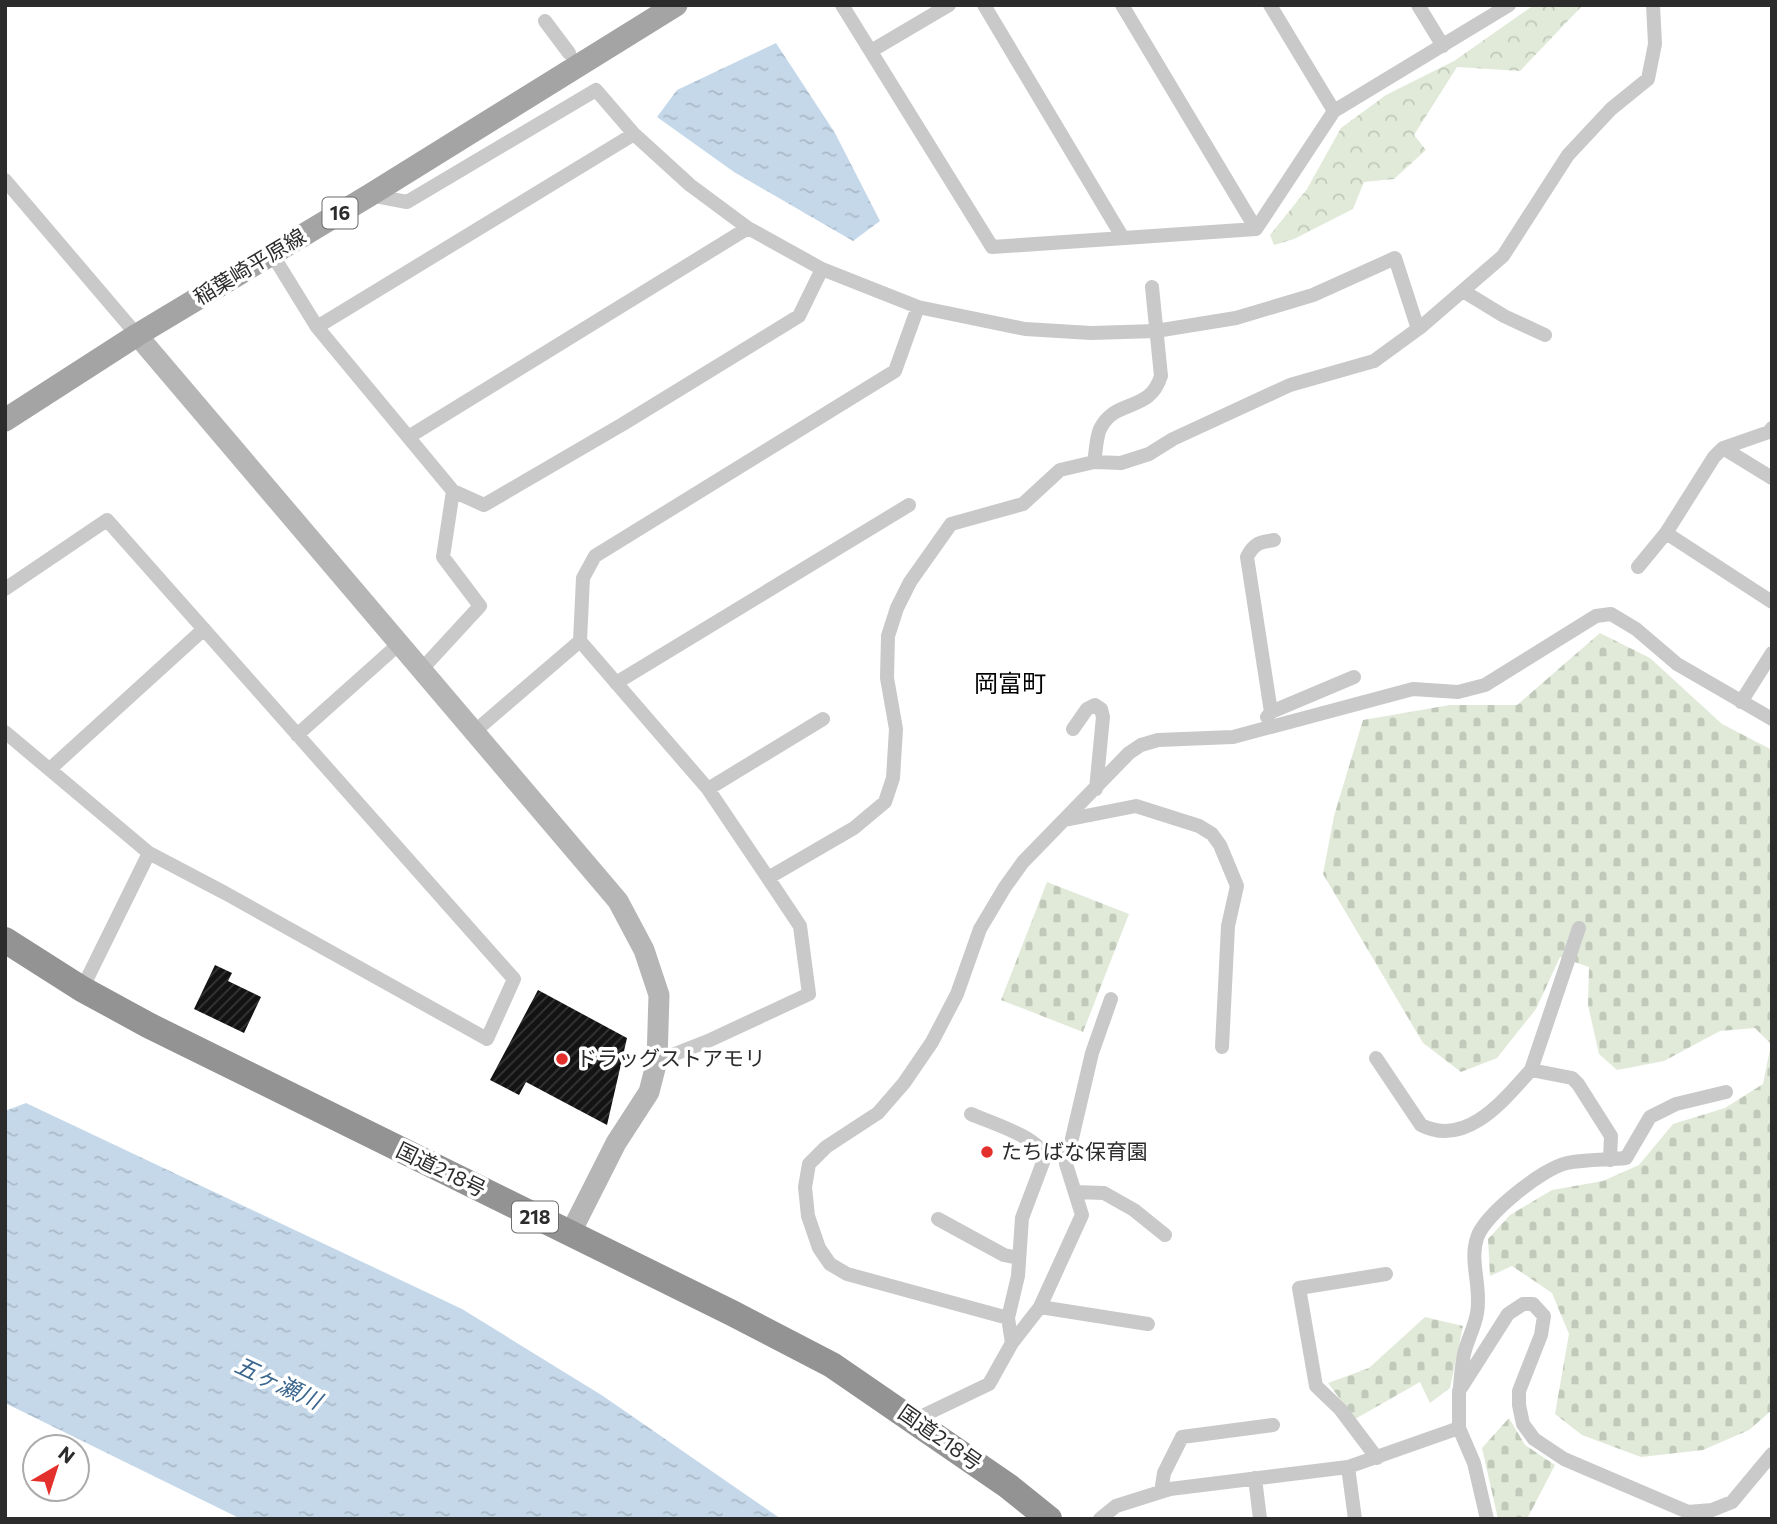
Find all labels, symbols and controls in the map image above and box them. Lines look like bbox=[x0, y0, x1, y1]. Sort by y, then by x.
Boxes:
road number: 16 bbox=[322, 197, 358, 228]
street label: 稲葉崎平原線 bbox=[189, 223, 310, 309]
district label: 岡富町 bbox=[974, 668, 1046, 697]
place label: ドラッグストアモリ bbox=[576, 1045, 765, 1070]
marker: ドラッグストアモリ bbox=[554, 1051, 570, 1067]
street label: 国道218号 bbox=[393, 1136, 490, 1201]
place label: たちばな保育園 bbox=[1001, 1138, 1148, 1163]
marker: たちばな保育園 bbox=[979, 1144, 995, 1160]
road number: 218 bbox=[512, 1202, 558, 1232]
water label: 五ヶ瀬川 bbox=[231, 1350, 329, 1415]
street label: 国道218号 bbox=[894, 1399, 988, 1475]
north arrow bbox=[21, 1433, 91, 1503]
text: N bbox=[54, 1441, 80, 1468]

